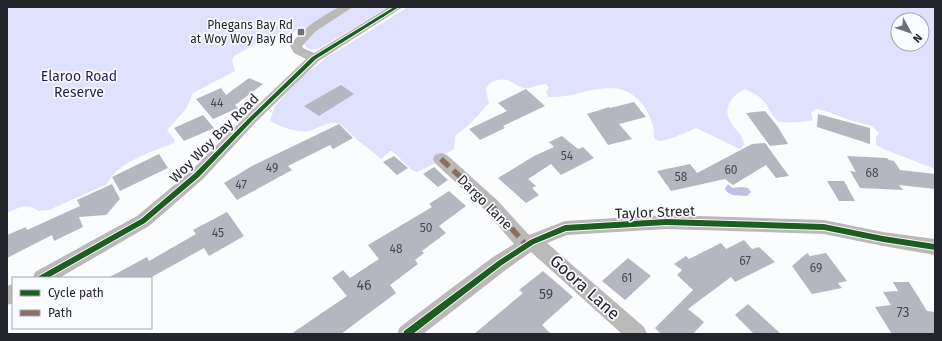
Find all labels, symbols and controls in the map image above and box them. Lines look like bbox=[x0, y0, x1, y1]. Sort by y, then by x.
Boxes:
north arrow bbox=[890, 12, 930, 52]
place label: Phegans Bay Rd at Woy Woy Bay Rd bbox=[190, 18, 293, 46]
marker: Phegans Bay Rd at Woy Woy Bay Rd bbox=[296, 27, 306, 37]
text: N bbox=[910, 31, 925, 45]
park label: Elaroo Road Reserve bbox=[41, 68, 117, 101]
street label: Woy Woy Bay Road bbox=[166, 90, 262, 186]
house number: 44 bbox=[211, 96, 224, 110]
house number: 54 bbox=[561, 149, 574, 163]
house number: 49 bbox=[266, 161, 278, 175]
house number: 60 bbox=[724, 163, 738, 177]
house number: 68 bbox=[865, 166, 879, 180]
house number: 58 bbox=[675, 170, 688, 184]
street label: Dargo Lane bbox=[454, 171, 516, 233]
house number: 47 bbox=[235, 178, 247, 192]
street label: Taylor Street bbox=[615, 203, 696, 222]
house number: 50 bbox=[420, 221, 433, 235]
house number: 45 bbox=[212, 226, 224, 240]
house number: 48 bbox=[390, 242, 403, 256]
street label: Goora Lane bbox=[545, 250, 624, 324]
house number: 67 bbox=[739, 254, 751, 268]
house number: 69 bbox=[810, 261, 822, 275]
house number: 61 bbox=[621, 271, 633, 285]
legend bbox=[12, 277, 152, 329]
house number: 46 bbox=[357, 277, 371, 294]
text: Cycle path bbox=[48, 286, 104, 300]
house number: 59 bbox=[539, 286, 553, 303]
house number: 73 bbox=[896, 304, 910, 321]
text: Path bbox=[48, 306, 72, 320]

